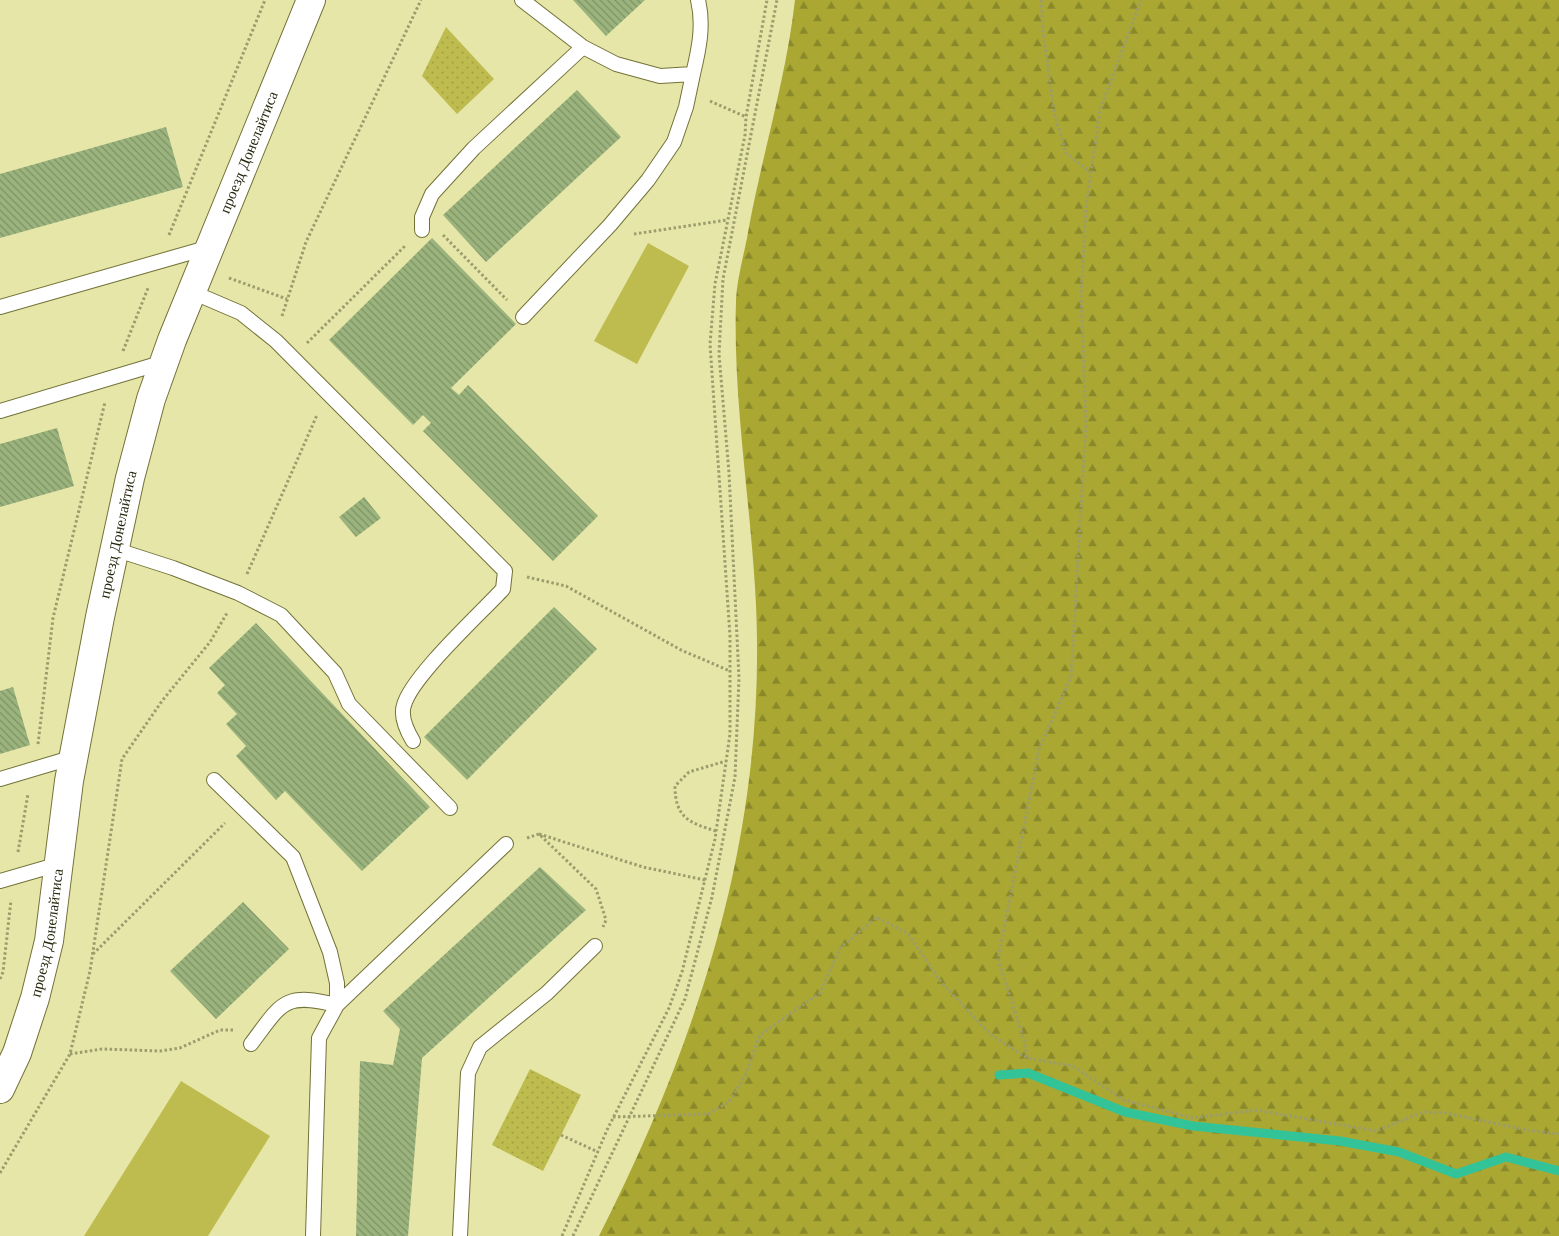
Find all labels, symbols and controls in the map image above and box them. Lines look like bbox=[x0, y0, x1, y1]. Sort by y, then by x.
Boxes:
street label: проезд Донелайтиса bbox=[215, 88, 282, 216]
street label: проезд Донелайтиса bbox=[94, 468, 141, 600]
street label: проезд Донелайтиса bbox=[26, 867, 67, 999]

